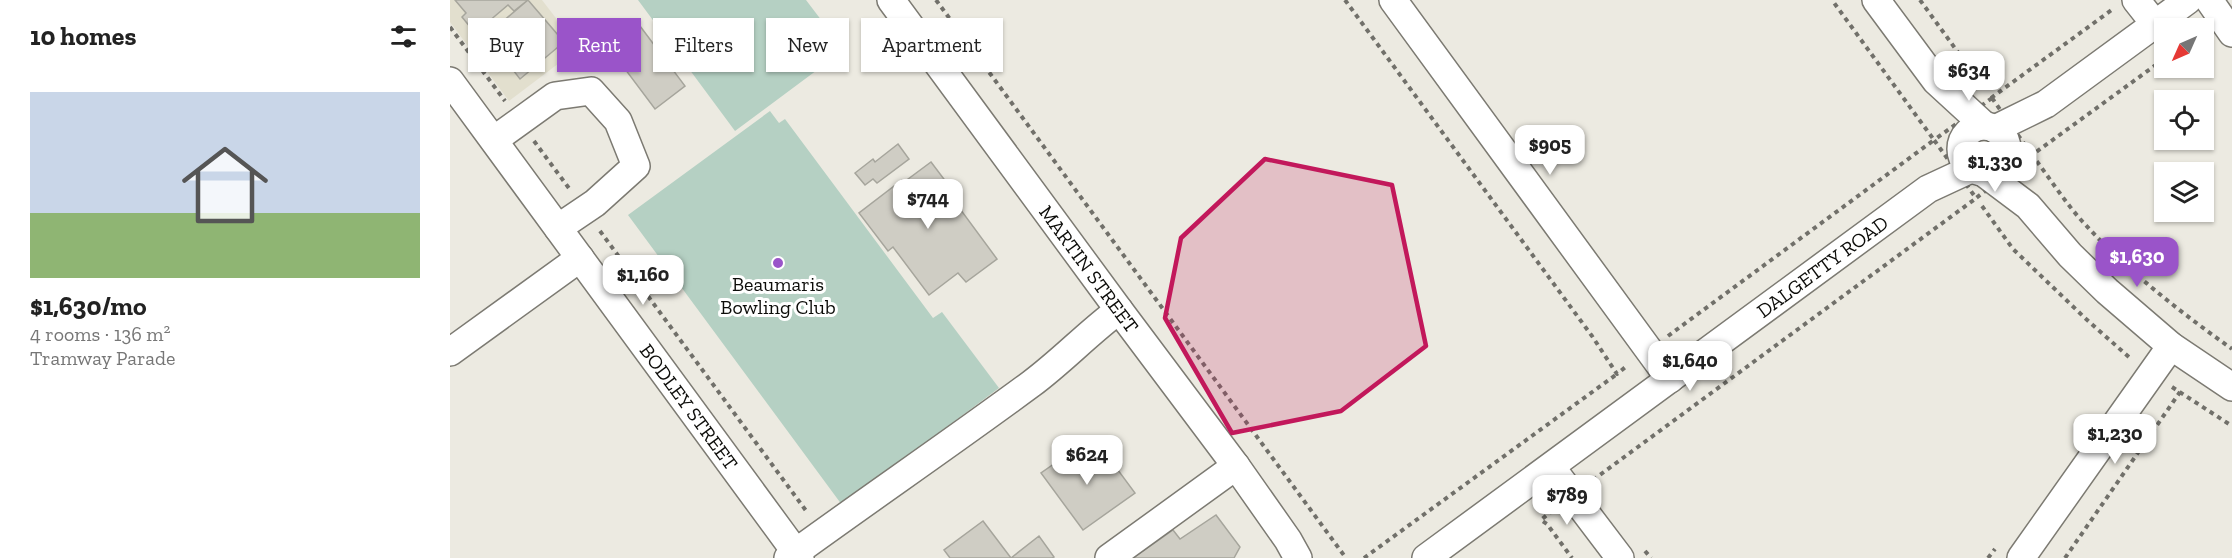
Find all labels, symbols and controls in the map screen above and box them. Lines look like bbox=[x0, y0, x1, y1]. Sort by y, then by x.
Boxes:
chip: Buy bbox=[468, 18, 545, 72]
chip: Rent bbox=[557, 18, 641, 72]
chip: Filters bbox=[653, 18, 754, 72]
chip: New bbox=[766, 18, 849, 72]
chip: Apartment bbox=[861, 18, 1003, 72]
north arrow bbox=[2154, 18, 2214, 78]
map controls bbox=[2154, 18, 2214, 222]
text: 10 homes bbox=[30, 20, 136, 52]
icon: filters bbox=[387, 20, 420, 53]
pin: $634 bbox=[1933, 51, 2005, 102]
text: $634 bbox=[1948, 58, 1990, 82]
button: locate bbox=[2154, 90, 2214, 150]
pin: $905 bbox=[1514, 125, 1586, 176]
icon: home bbox=[171, 131, 279, 239]
text: $905 bbox=[1529, 132, 1571, 156]
pin: $1,330 bbox=[1946, 142, 2044, 193]
text: $1,330 bbox=[1967, 149, 2023, 173]
button: layers bbox=[2154, 162, 2214, 222]
pin: $744 bbox=[892, 179, 964, 230]
text: $744 bbox=[907, 186, 949, 210]
street label: MARTIN STREET bbox=[1034, 201, 1144, 337]
street label: DALGETTY ROAD bbox=[1752, 210, 1893, 323]
pin: $1,630 bbox=[2088, 237, 2186, 288]
text: $1,630 bbox=[2110, 244, 2164, 268]
pin: $1,160 bbox=[594, 255, 692, 306]
marker: Beaumaris Bowling Club bbox=[771, 256, 785, 270]
text: $1,160 bbox=[617, 262, 669, 286]
place label: Beaumaris Bowling Club bbox=[720, 272, 836, 319]
text: $1,630/mo bbox=[30, 290, 147, 322]
text: 4 rooms · 136 m² bbox=[30, 322, 171, 346]
street label: BODLEY STREET bbox=[635, 339, 743, 474]
pin: $1,640 bbox=[1641, 341, 1739, 392]
text: Tramway Parade bbox=[30, 346, 175, 370]
text: $1,640 bbox=[1662, 348, 1718, 372]
pin: $1,230 bbox=[2066, 414, 2164, 465]
text: $1,230 bbox=[2087, 421, 2143, 445]
pin: $624 bbox=[1051, 435, 1123, 486]
text: $624 bbox=[1066, 442, 1108, 466]
pin: $789 bbox=[1531, 475, 1603, 526]
text: $789 bbox=[1546, 482, 1588, 506]

